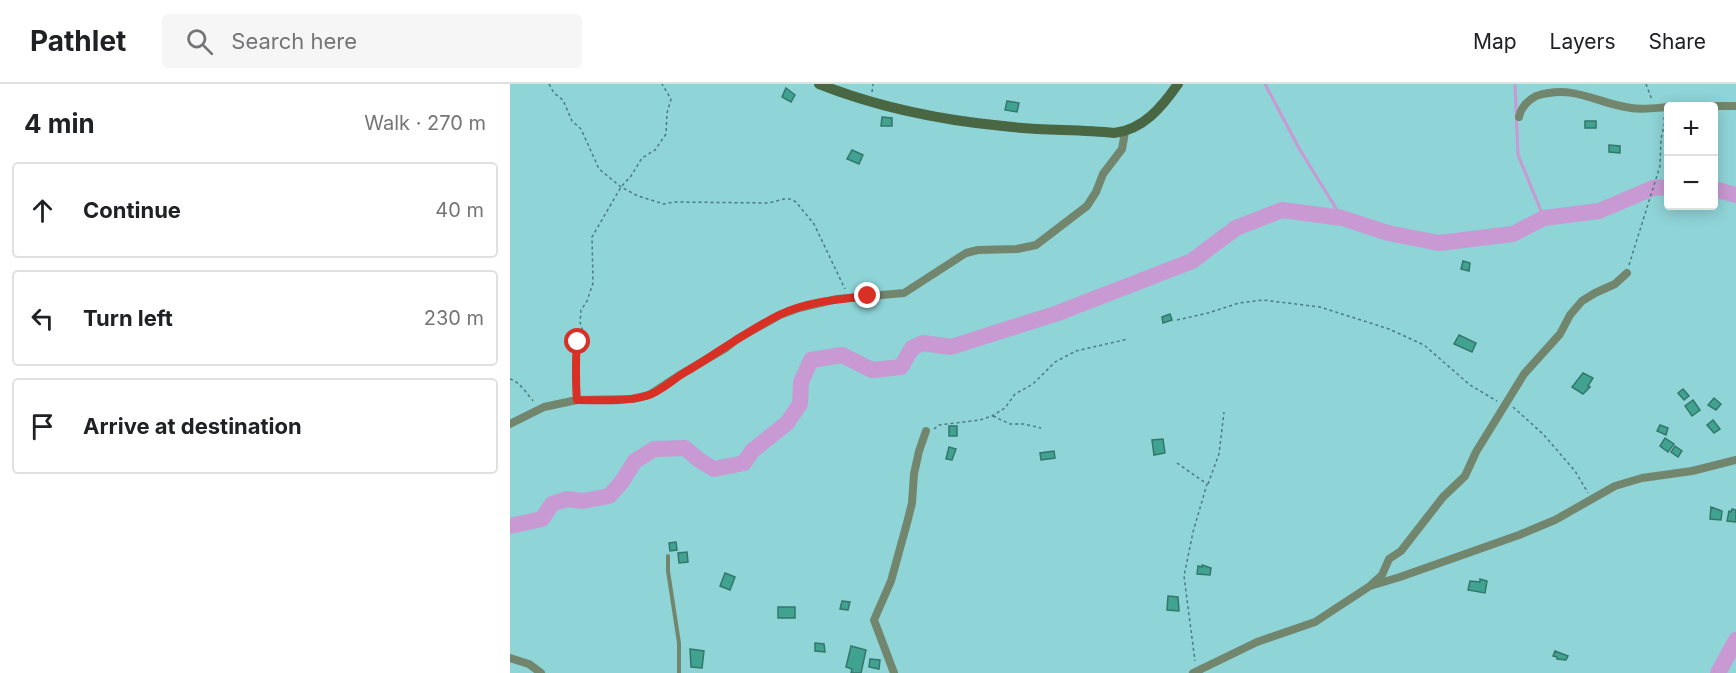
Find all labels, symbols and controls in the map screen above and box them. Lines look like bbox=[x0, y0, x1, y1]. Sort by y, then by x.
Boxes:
search box bbox=[162, 14, 582, 68]
text: Pathlet bbox=[30, 24, 126, 58]
icon: search bbox=[183, 25, 216, 58]
text: Search here bbox=[231, 28, 357, 54]
text: Map bbox=[1473, 29, 1517, 54]
text: Layers bbox=[1550, 29, 1616, 54]
text: Share bbox=[1649, 29, 1706, 54]
map controls bbox=[1664, 102, 1718, 210]
button: + bbox=[1664, 102, 1718, 156]
text: 4 min bbox=[24, 108, 95, 139]
text: Walk · 270 m bbox=[364, 111, 486, 135]
button: − bbox=[1664, 156, 1718, 210]
icon: ahead bbox=[26, 194, 59, 227]
text: Continue bbox=[83, 197, 181, 223]
text: 40 m bbox=[435, 198, 484, 222]
route end bbox=[854, 282, 880, 308]
icon: left bbox=[26, 302, 59, 335]
text: Turn left bbox=[83, 305, 173, 331]
text: 230 m bbox=[424, 306, 484, 330]
route start bbox=[564, 328, 590, 354]
icon: arrive bbox=[26, 410, 59, 443]
text: Arrive at destination bbox=[83, 413, 302, 439]

